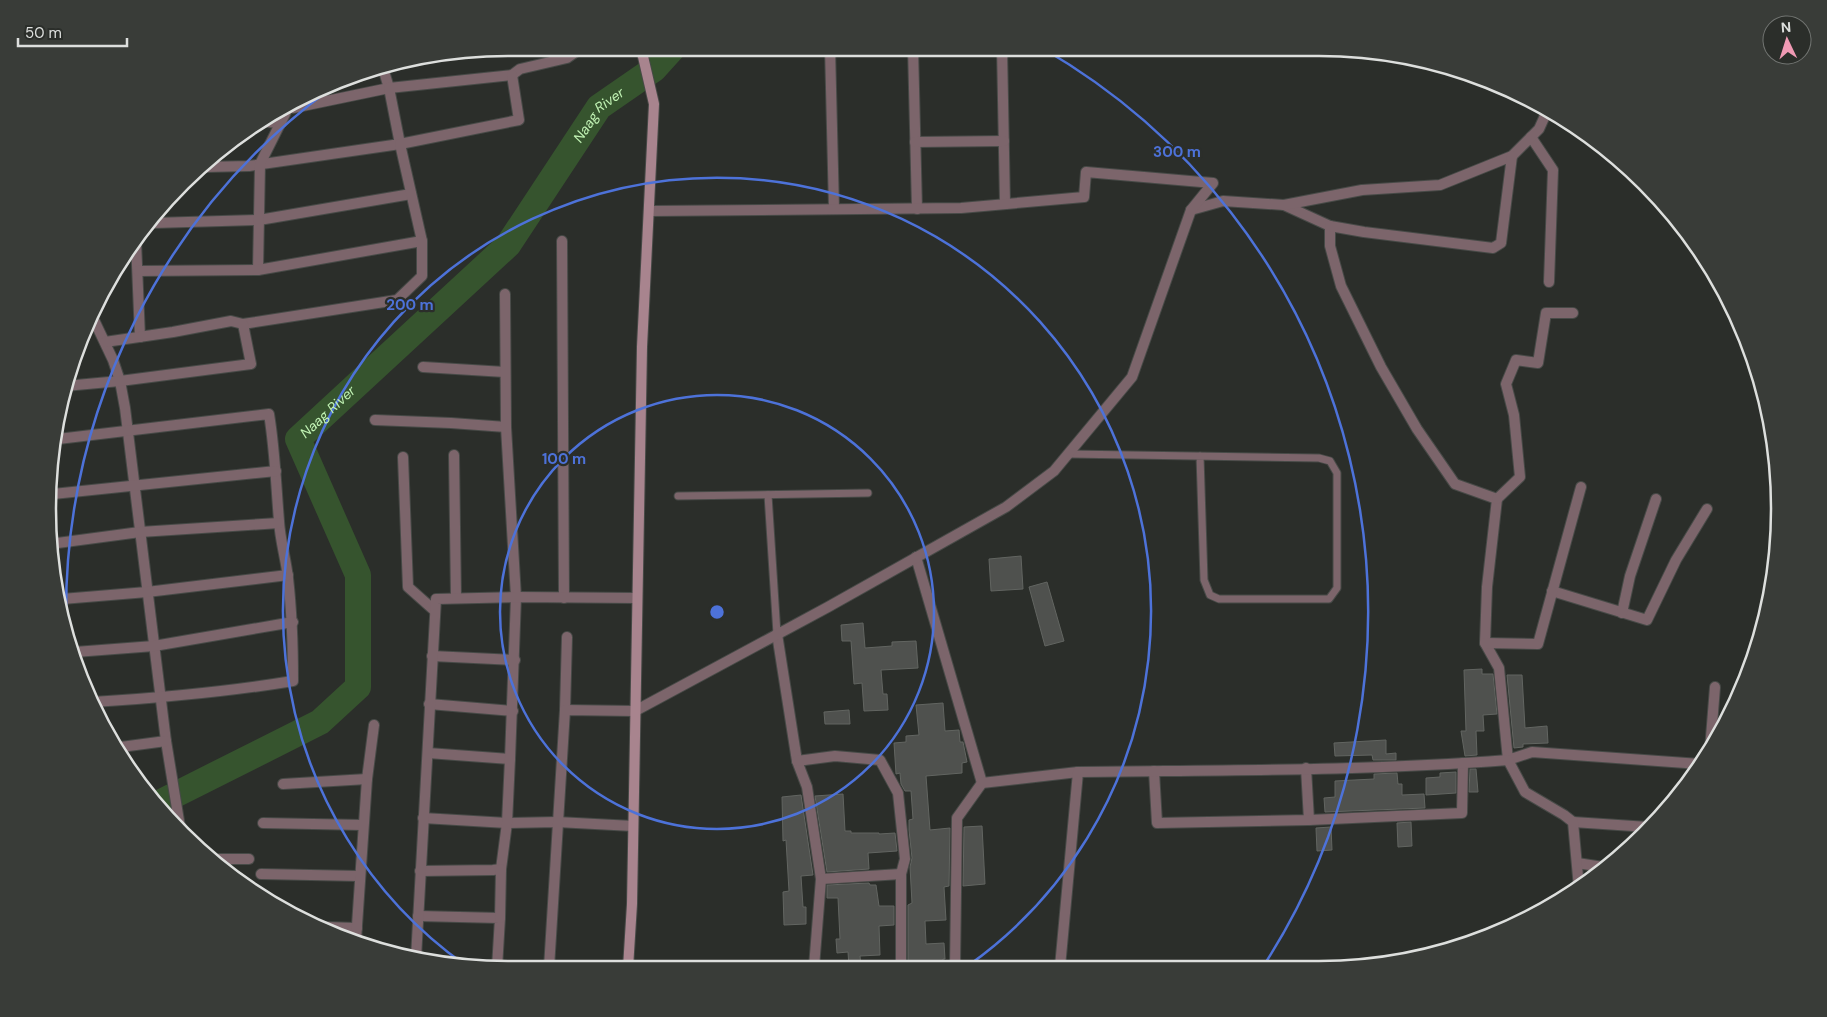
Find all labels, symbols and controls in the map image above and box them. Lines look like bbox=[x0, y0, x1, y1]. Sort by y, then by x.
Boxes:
scale bar bbox=[18, 15, 126, 47]
north arrow bbox=[1762, 15, 1812, 65]
text: N bbox=[1780, 18, 1792, 36]
text: 50 m bbox=[25, 23, 62, 43]
water label: Naag River bbox=[569, 83, 628, 146]
text: 300 m bbox=[1153, 142, 1201, 162]
text: 200 m bbox=[386, 295, 434, 315]
water label: Naag River bbox=[296, 381, 360, 442]
text: 100 m bbox=[542, 449, 586, 469]
centre of rings bbox=[708, 603, 726, 621]

